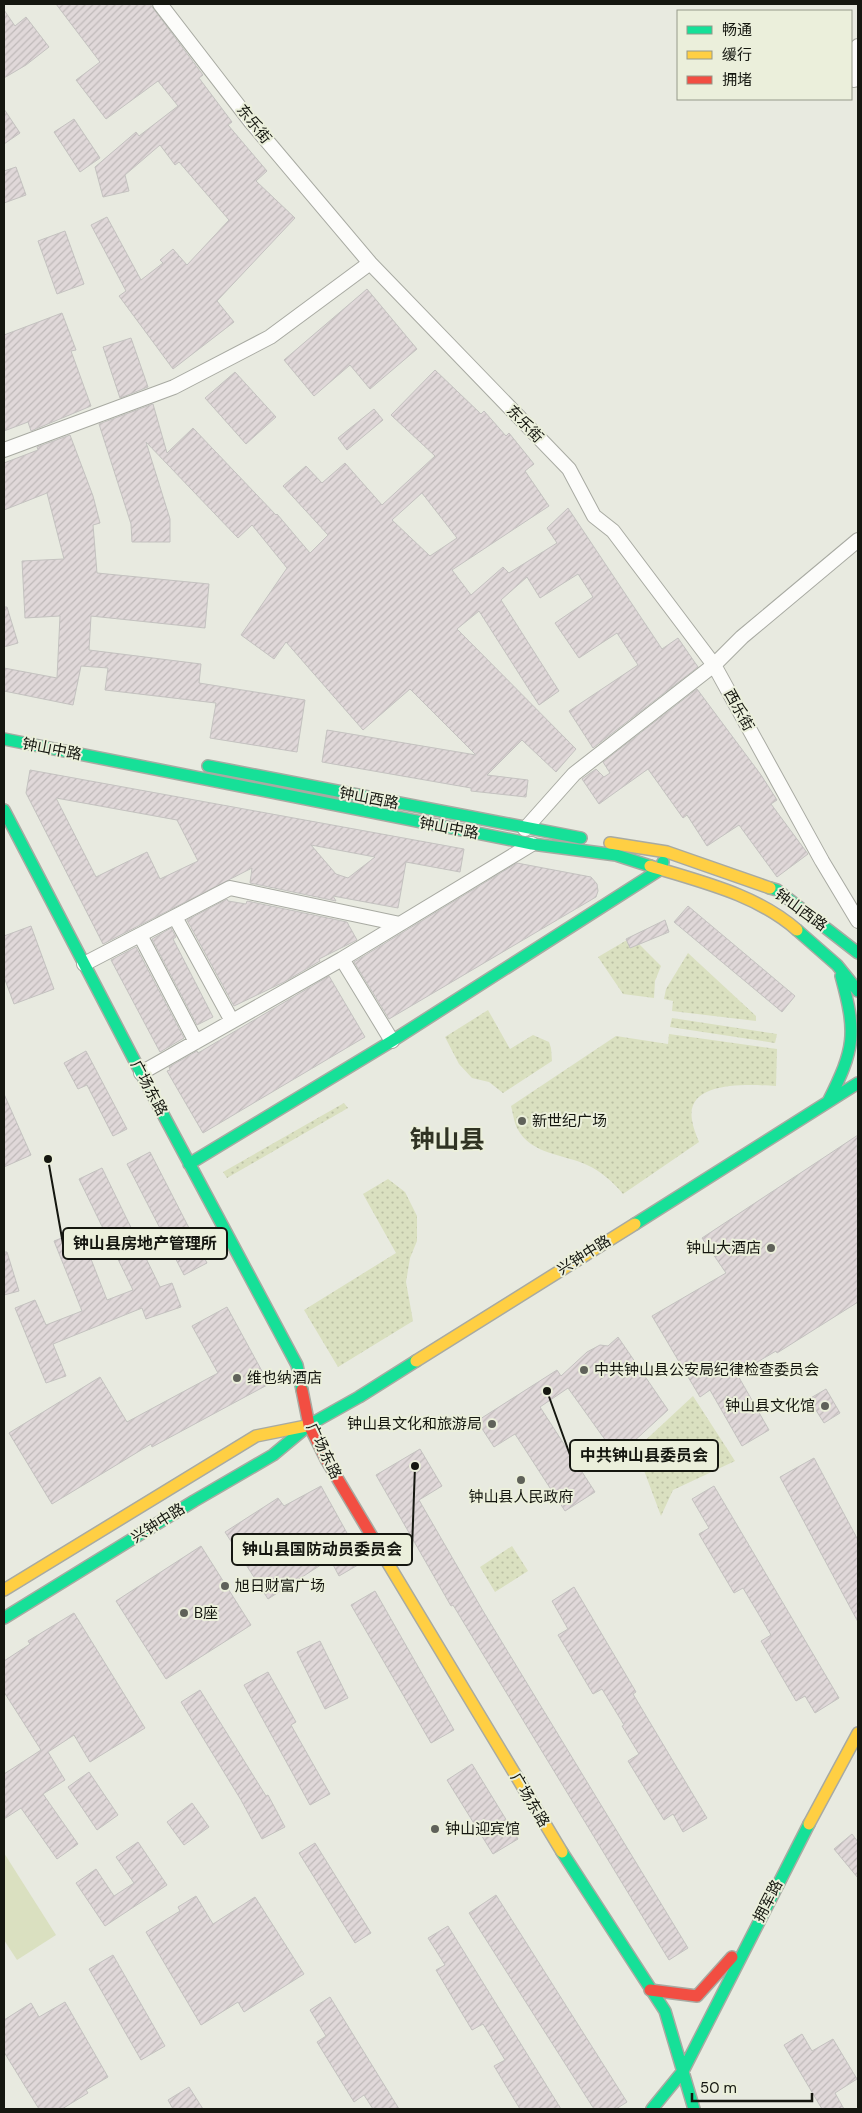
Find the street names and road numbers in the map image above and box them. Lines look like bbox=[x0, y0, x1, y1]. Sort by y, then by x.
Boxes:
street label: 东乐街 bbox=[232, 100, 276, 148]
street label: 东乐街 bbox=[502, 401, 548, 447]
street label: 西乐街 bbox=[719, 685, 759, 735]
street label: 钟山中路 bbox=[21, 733, 83, 765]
street label: 钟山西路 bbox=[338, 782, 400, 814]
street label: 钟山中路 bbox=[418, 812, 480, 844]
street label: 钟山西路 bbox=[771, 884, 831, 936]
street label: 广场东路 bbox=[126, 1057, 172, 1119]
street label: 兴钟中路 bbox=[553, 1231, 615, 1279]
street label: 广场东路 bbox=[302, 1420, 346, 1482]
street label: 兴钟中路 bbox=[127, 1499, 189, 1547]
street label: 广场东路 bbox=[506, 1769, 554, 1831]
street label: 拥军路 bbox=[749, 1876, 787, 1926]

